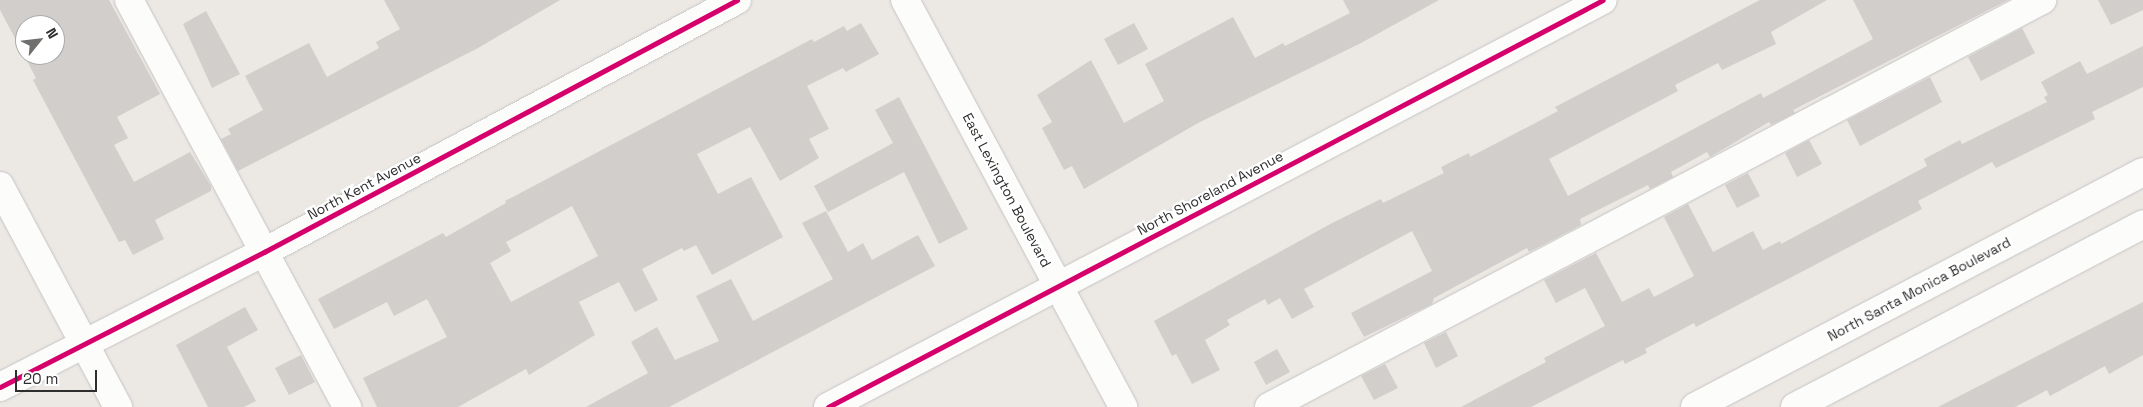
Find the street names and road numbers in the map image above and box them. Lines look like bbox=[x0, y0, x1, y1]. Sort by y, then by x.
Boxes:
street label: East Lexington Boulevard bbox=[959, 110, 1055, 270]
street label: North Shoreland Avenue bbox=[1134, 147, 1286, 239]
street label: North Kent Avenue bbox=[304, 149, 424, 223]
street label: North Santa Monica Boulevard bbox=[1825, 233, 2013, 345]

